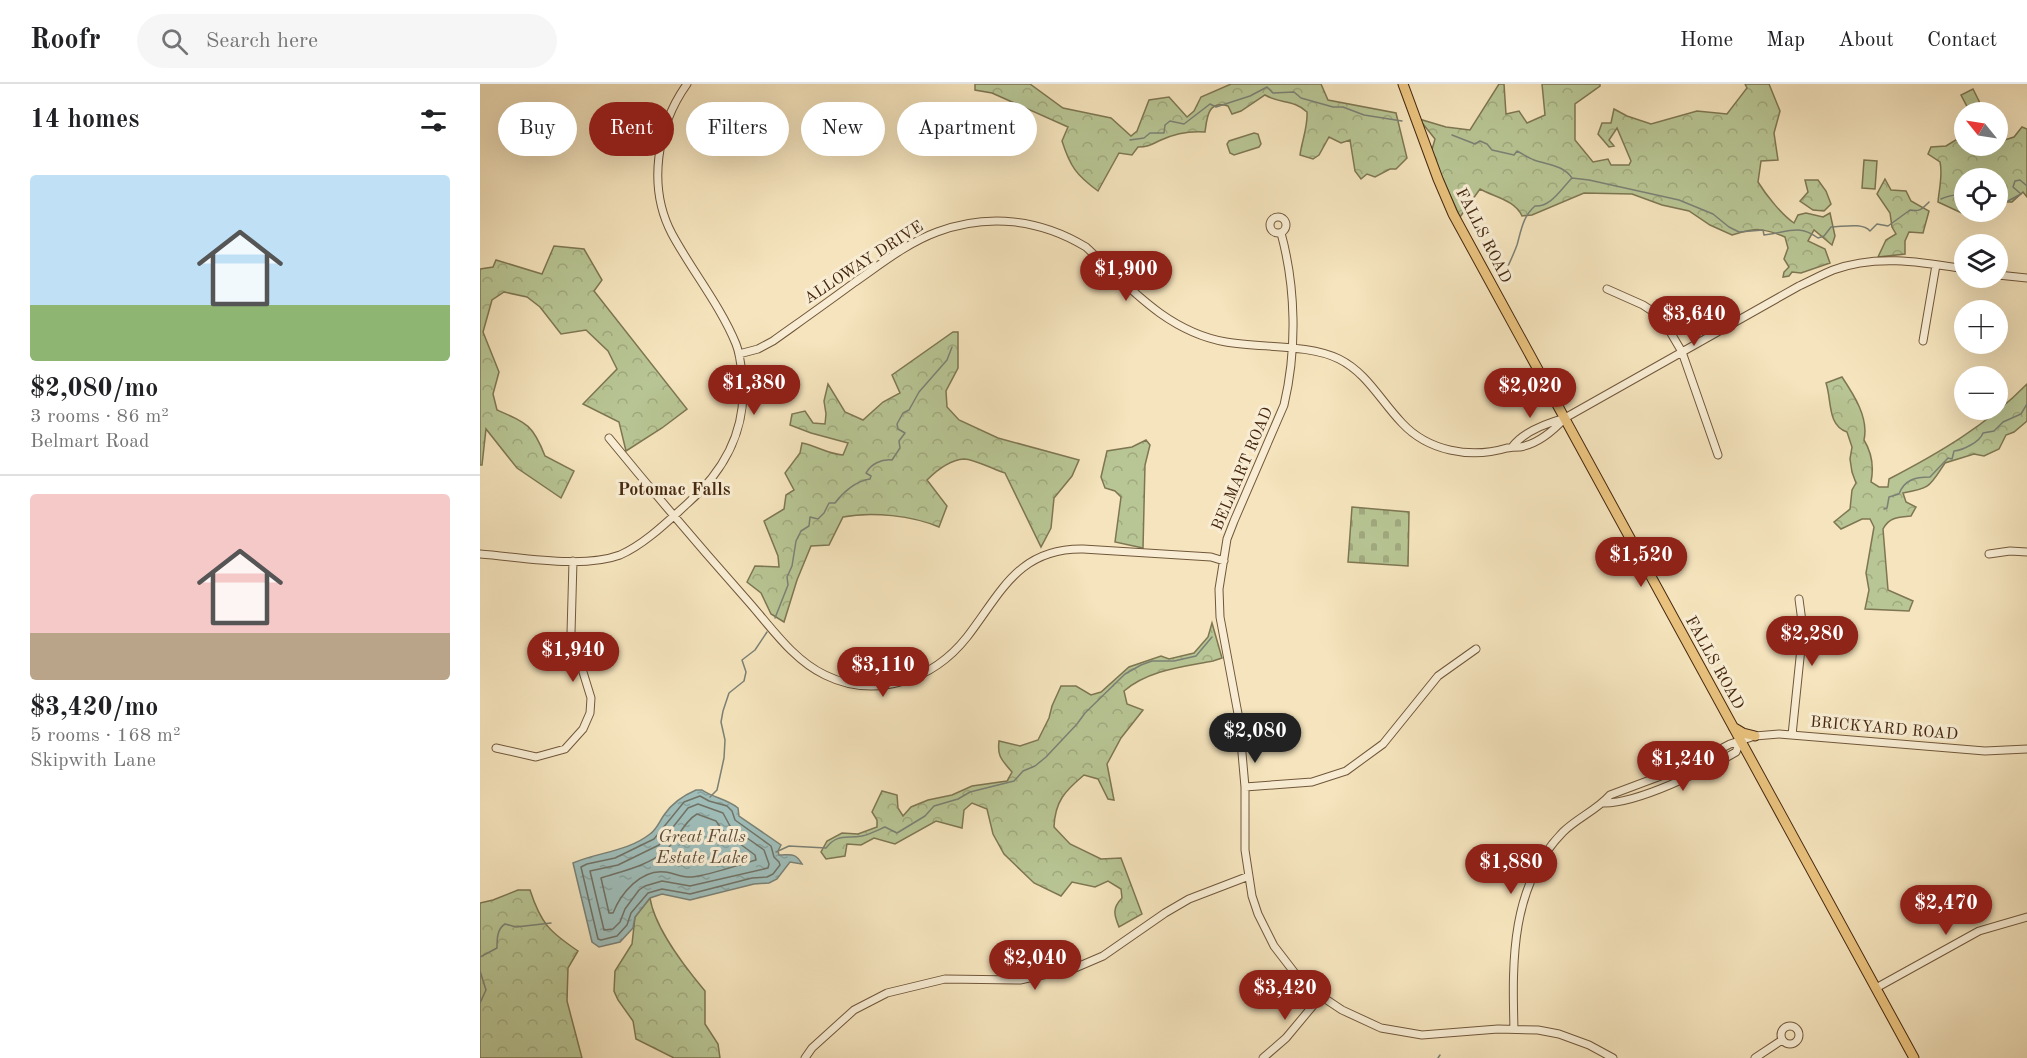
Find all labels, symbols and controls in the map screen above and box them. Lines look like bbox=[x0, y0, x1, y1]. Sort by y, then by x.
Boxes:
search box bbox=[137, 14, 557, 68]
icon: search bbox=[158, 25, 191, 58]
text: Roofr bbox=[30, 27, 101, 55]
text: Search here bbox=[206, 30, 318, 52]
text: Home bbox=[1680, 30, 1733, 51]
text: Map bbox=[1766, 30, 1805, 51]
text: About bbox=[1838, 30, 1894, 51]
text: Contact bbox=[1927, 30, 1997, 51]
chip: Buy bbox=[498, 102, 577, 156]
chip: Rent bbox=[589, 102, 674, 156]
chip: Filters bbox=[686, 102, 789, 156]
chip: New bbox=[801, 102, 885, 156]
chip: Apartment bbox=[897, 102, 1037, 156]
north arrow bbox=[1954, 102, 2008, 156]
map controls bbox=[1954, 102, 2008, 420]
icon: filters bbox=[417, 104, 450, 137]
text: 14 homes bbox=[30, 107, 139, 133]
button: locate bbox=[1954, 168, 2008, 222]
street label: FALLS ROAD bbox=[1452, 186, 1514, 286]
icon: home bbox=[186, 214, 294, 322]
street label: ALLOWAY DRIVE bbox=[802, 219, 926, 307]
button: layers bbox=[1954, 234, 2008, 288]
pin: $1,900 bbox=[1077, 251, 1175, 302]
text: $1,900 bbox=[1094, 260, 1158, 280]
pin: $3,640 bbox=[1645, 296, 1743, 347]
button: + bbox=[1954, 300, 2008, 354]
text: $3,640 bbox=[1662, 305, 1726, 325]
pin: $1,380 bbox=[705, 365, 803, 416]
button: − bbox=[1954, 366, 2008, 420]
pin: $2,020 bbox=[1481, 368, 1579, 419]
text: $1,380 bbox=[722, 374, 786, 394]
text: $2,080/mo bbox=[30, 376, 158, 402]
text: $2,020 bbox=[1498, 377, 1562, 397]
street label: BELMART ROAD bbox=[1210, 405, 1276, 533]
text: 3 rooms · 86 m² bbox=[30, 407, 169, 427]
text: Belmart Road bbox=[30, 432, 150, 452]
district label: Potomac Falls bbox=[618, 481, 731, 499]
icon: home bbox=[186, 533, 294, 641]
pin: $1,520 bbox=[1592, 537, 1690, 588]
text: $1,520 bbox=[1609, 546, 1673, 566]
street label: FALLS ROAD bbox=[1682, 614, 1746, 712]
pin: $2,280 bbox=[1763, 616, 1861, 667]
text: $2,280 bbox=[1780, 625, 1844, 645]
pin: $1,940 bbox=[524, 632, 622, 683]
text: $1,940 bbox=[541, 641, 605, 661]
pin: $3,110 bbox=[834, 647, 932, 698]
text: $3,110 bbox=[851, 656, 915, 676]
text: $3,420/mo bbox=[30, 695, 158, 721]
pin: $2,080 bbox=[1206, 713, 1304, 764]
street label: BRICKYARD ROAD bbox=[1809, 715, 1959, 743]
text: $2,080 bbox=[1223, 722, 1287, 742]
text: 5 rooms · 168 m² bbox=[30, 726, 180, 746]
pin: $1,240 bbox=[1634, 741, 1732, 792]
text: $1,240 bbox=[1651, 750, 1715, 770]
text: Skipwith Lane bbox=[30, 751, 156, 771]
water label: Great Falls Estate Lake bbox=[655, 828, 748, 867]
pin: $1,880 bbox=[1462, 844, 1560, 895]
text: $1,880 bbox=[1479, 853, 1543, 873]
pin: $2,470 bbox=[1897, 885, 1995, 936]
text: $2,470 bbox=[1914, 894, 1978, 914]
pin: $2,040 bbox=[986, 940, 1084, 991]
text: $2,040 bbox=[1003, 949, 1067, 969]
pin: $3,420 bbox=[1236, 970, 1334, 1021]
text: $3,420 bbox=[1253, 979, 1317, 999]

